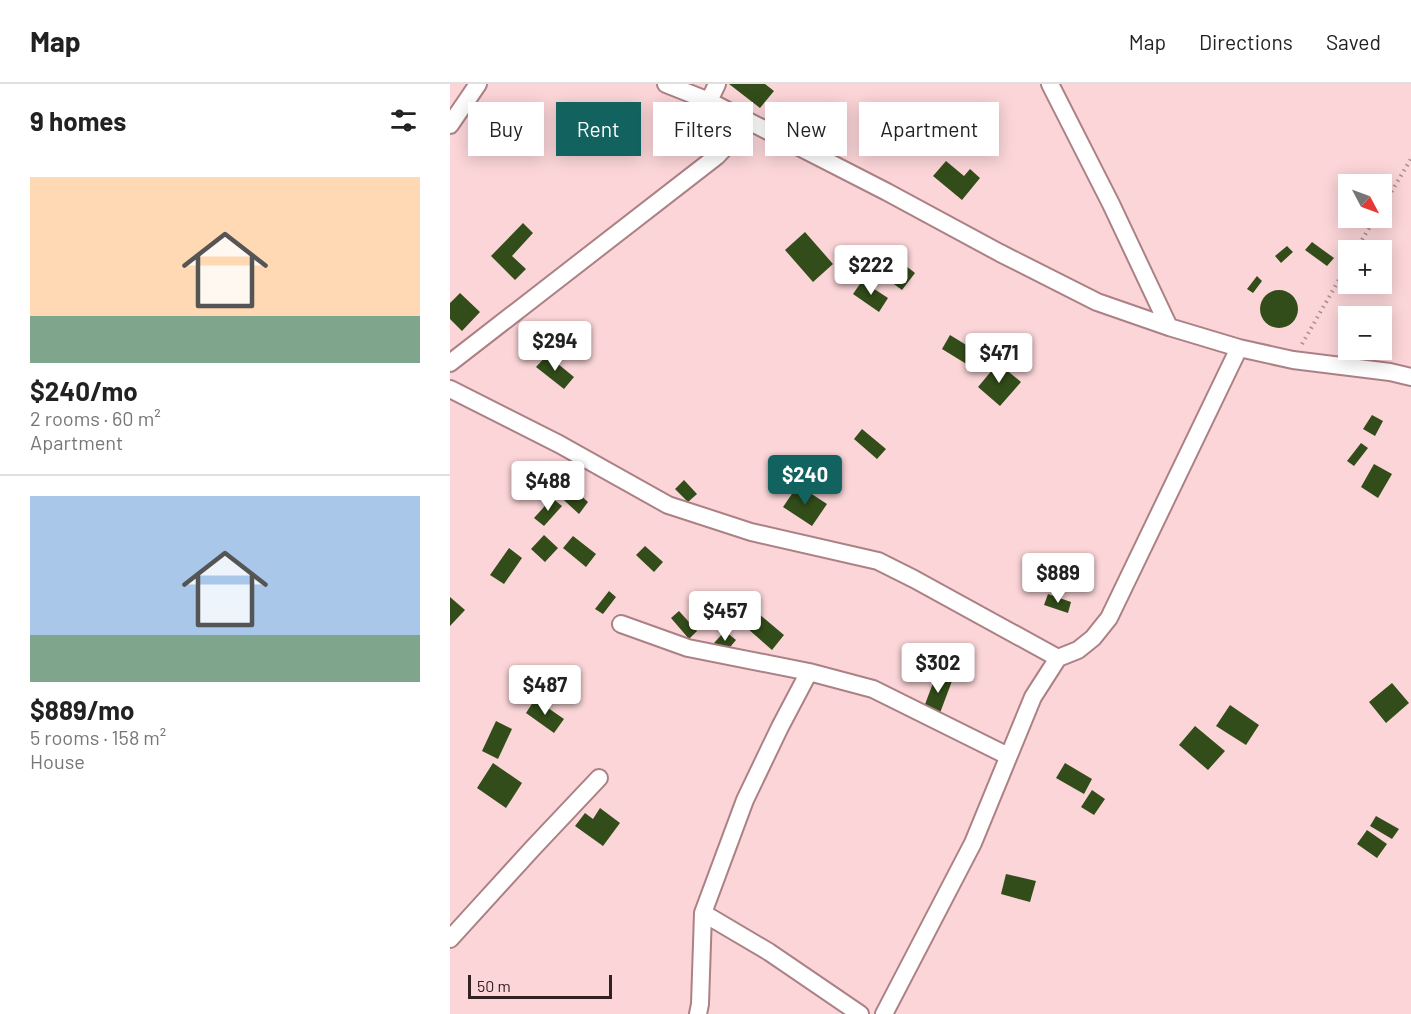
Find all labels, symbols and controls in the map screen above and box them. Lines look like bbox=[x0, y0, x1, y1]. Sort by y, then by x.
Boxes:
text: Map bbox=[30, 24, 81, 58]
text: Map bbox=[1129, 29, 1166, 54]
text: Directions bbox=[1199, 29, 1293, 54]
text: Saved bbox=[1326, 29, 1381, 54]
chip: Buy bbox=[468, 102, 544, 156]
chip: Rent bbox=[556, 102, 641, 156]
chip: Filters bbox=[653, 102, 753, 156]
chip: New bbox=[765, 102, 847, 156]
chip: Apartment bbox=[859, 102, 999, 156]
icon: filters bbox=[387, 104, 420, 137]
text: 9 homes bbox=[30, 105, 126, 136]
north arrow bbox=[1338, 174, 1392, 228]
map controls bbox=[1338, 174, 1392, 360]
icon: home bbox=[171, 216, 279, 324]
button: + bbox=[1338, 240, 1392, 294]
pin: $222 bbox=[835, 245, 907, 296]
text: $222 bbox=[848, 252, 894, 276]
button: − bbox=[1338, 306, 1392, 360]
pin: $294 bbox=[519, 321, 591, 372]
text: $294 bbox=[532, 328, 578, 352]
pin: $471 bbox=[963, 333, 1035, 384]
text: $471 bbox=[979, 340, 1019, 364]
text: $240/mo bbox=[30, 375, 138, 406]
text: 2 rooms · 60 m² bbox=[30, 406, 161, 430]
text: Apartment bbox=[30, 430, 123, 454]
pin: $240 bbox=[769, 455, 841, 506]
pin: $488 bbox=[512, 461, 584, 512]
text: $240 bbox=[782, 462, 828, 486]
text: $488 bbox=[525, 468, 571, 492]
icon: home bbox=[171, 535, 279, 643]
pin: $889 bbox=[1022, 553, 1094, 604]
text: $889 bbox=[1036, 560, 1080, 584]
pin: $457 bbox=[689, 591, 761, 642]
text: $457 bbox=[703, 598, 747, 622]
pin: $302 bbox=[902, 643, 974, 694]
text: $302 bbox=[916, 650, 960, 674]
pin: $487 bbox=[509, 665, 581, 716]
text: $487 bbox=[523, 672, 567, 696]
text: $889/mo bbox=[30, 694, 134, 725]
text: 5 rooms · 158 m² bbox=[30, 725, 166, 749]
text: House bbox=[30, 749, 85, 773]
scale bar bbox=[468, 972, 612, 1000]
text: 50 m bbox=[477, 976, 511, 995]

